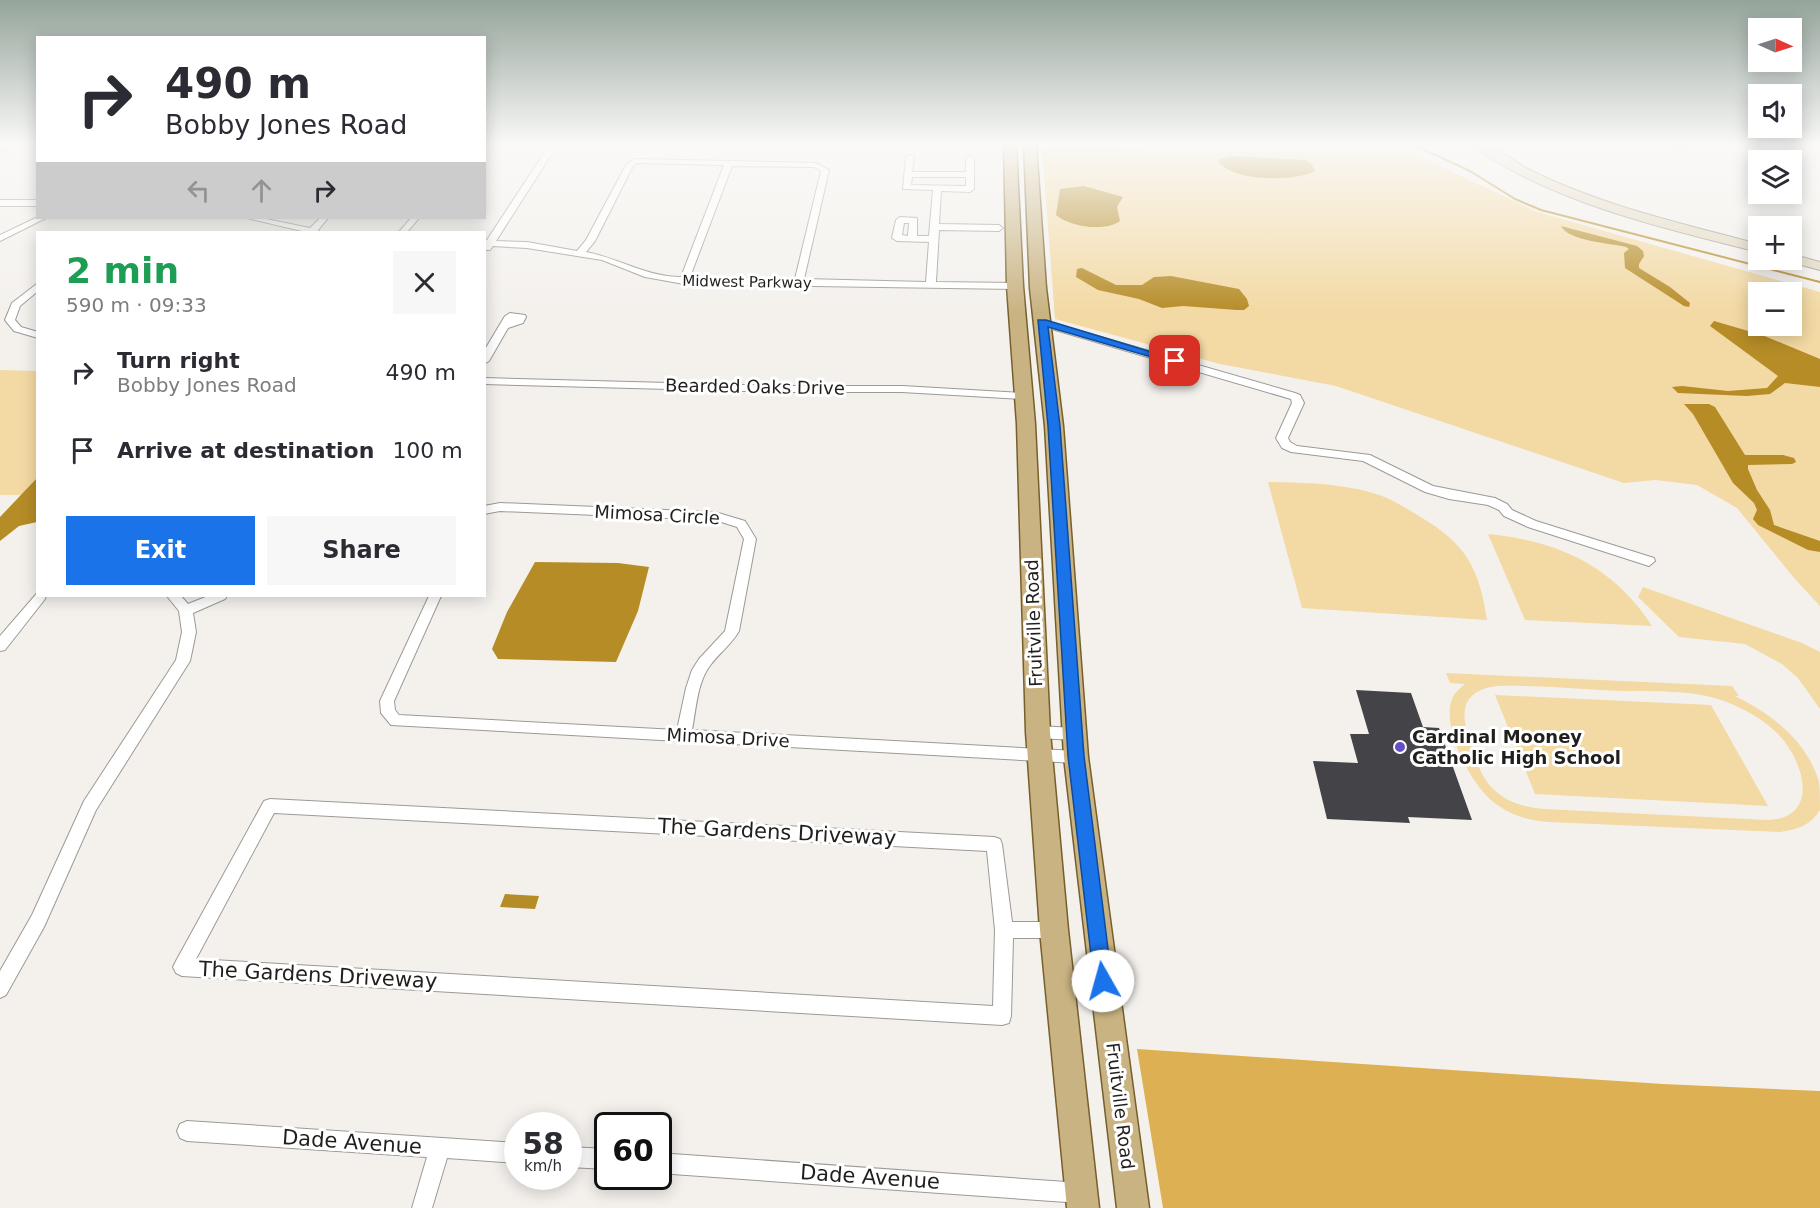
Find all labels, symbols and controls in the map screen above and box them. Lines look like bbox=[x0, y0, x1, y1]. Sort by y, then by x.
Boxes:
north arrow bbox=[1748, 18, 1802, 72]
map controls bbox=[1748, 18, 1802, 336]
text: 490 m bbox=[165, 59, 311, 108]
icon: right bbox=[66, 60, 144, 138]
button: sound bbox=[1748, 84, 1802, 138]
text: Bobby Jones Road bbox=[165, 109, 408, 140]
button: layers bbox=[1748, 150, 1802, 204]
icon: left bbox=[182, 174, 215, 207]
icon: ahead bbox=[245, 174, 278, 207]
icon: right bbox=[308, 174, 341, 207]
button: + bbox=[1748, 216, 1802, 270]
text: 2 min bbox=[66, 250, 179, 291]
button: close bbox=[393, 251, 456, 314]
street label: Midwest Parkway bbox=[682, 272, 812, 292]
button: − bbox=[1748, 282, 1802, 336]
text: 590 m · 09:33 bbox=[66, 293, 207, 317]
pin bbox=[1149, 335, 1200, 386]
icon: arrive bbox=[1158, 344, 1191, 377]
text: Turn right bbox=[117, 348, 240, 373]
icon: right bbox=[66, 356, 99, 389]
text: 490 m bbox=[386, 360, 456, 385]
text: Bobby Jones Road bbox=[117, 373, 297, 397]
street label: Bearded Oaks Drive bbox=[665, 374, 845, 399]
icon: arrive bbox=[66, 434, 99, 467]
text: Arrive at destination bbox=[117, 438, 374, 463]
text: 100 m bbox=[392, 438, 463, 463]
street label: Mimosa Circle bbox=[594, 501, 720, 528]
button: Exit bbox=[66, 516, 255, 585]
button: Share bbox=[267, 516, 456, 585]
street label: Fruitville Road bbox=[1021, 559, 1046, 687]
street label: Mimosa Drive bbox=[666, 724, 790, 751]
place label: Cardinal Mooney Catholic High School bbox=[1412, 726, 1621, 768]
marker: Cardinal Mooney Catholic High School bbox=[1393, 740, 1407, 754]
street label: The Gardens Driveway bbox=[656, 814, 897, 850]
position arrow bbox=[1071, 949, 1135, 1013]
street label: The Gardens Driveway bbox=[197, 957, 438, 993]
street label: Fruitville Road bbox=[1102, 1041, 1139, 1171]
speed limit sign: 60 bbox=[594, 1112, 672, 1190]
street label: Dade Avenue bbox=[281, 1125, 423, 1159]
text: 58 bbox=[522, 1126, 564, 1161]
text: km/h bbox=[524, 1157, 562, 1175]
street label: Dade Avenue bbox=[799, 1160, 941, 1194]

